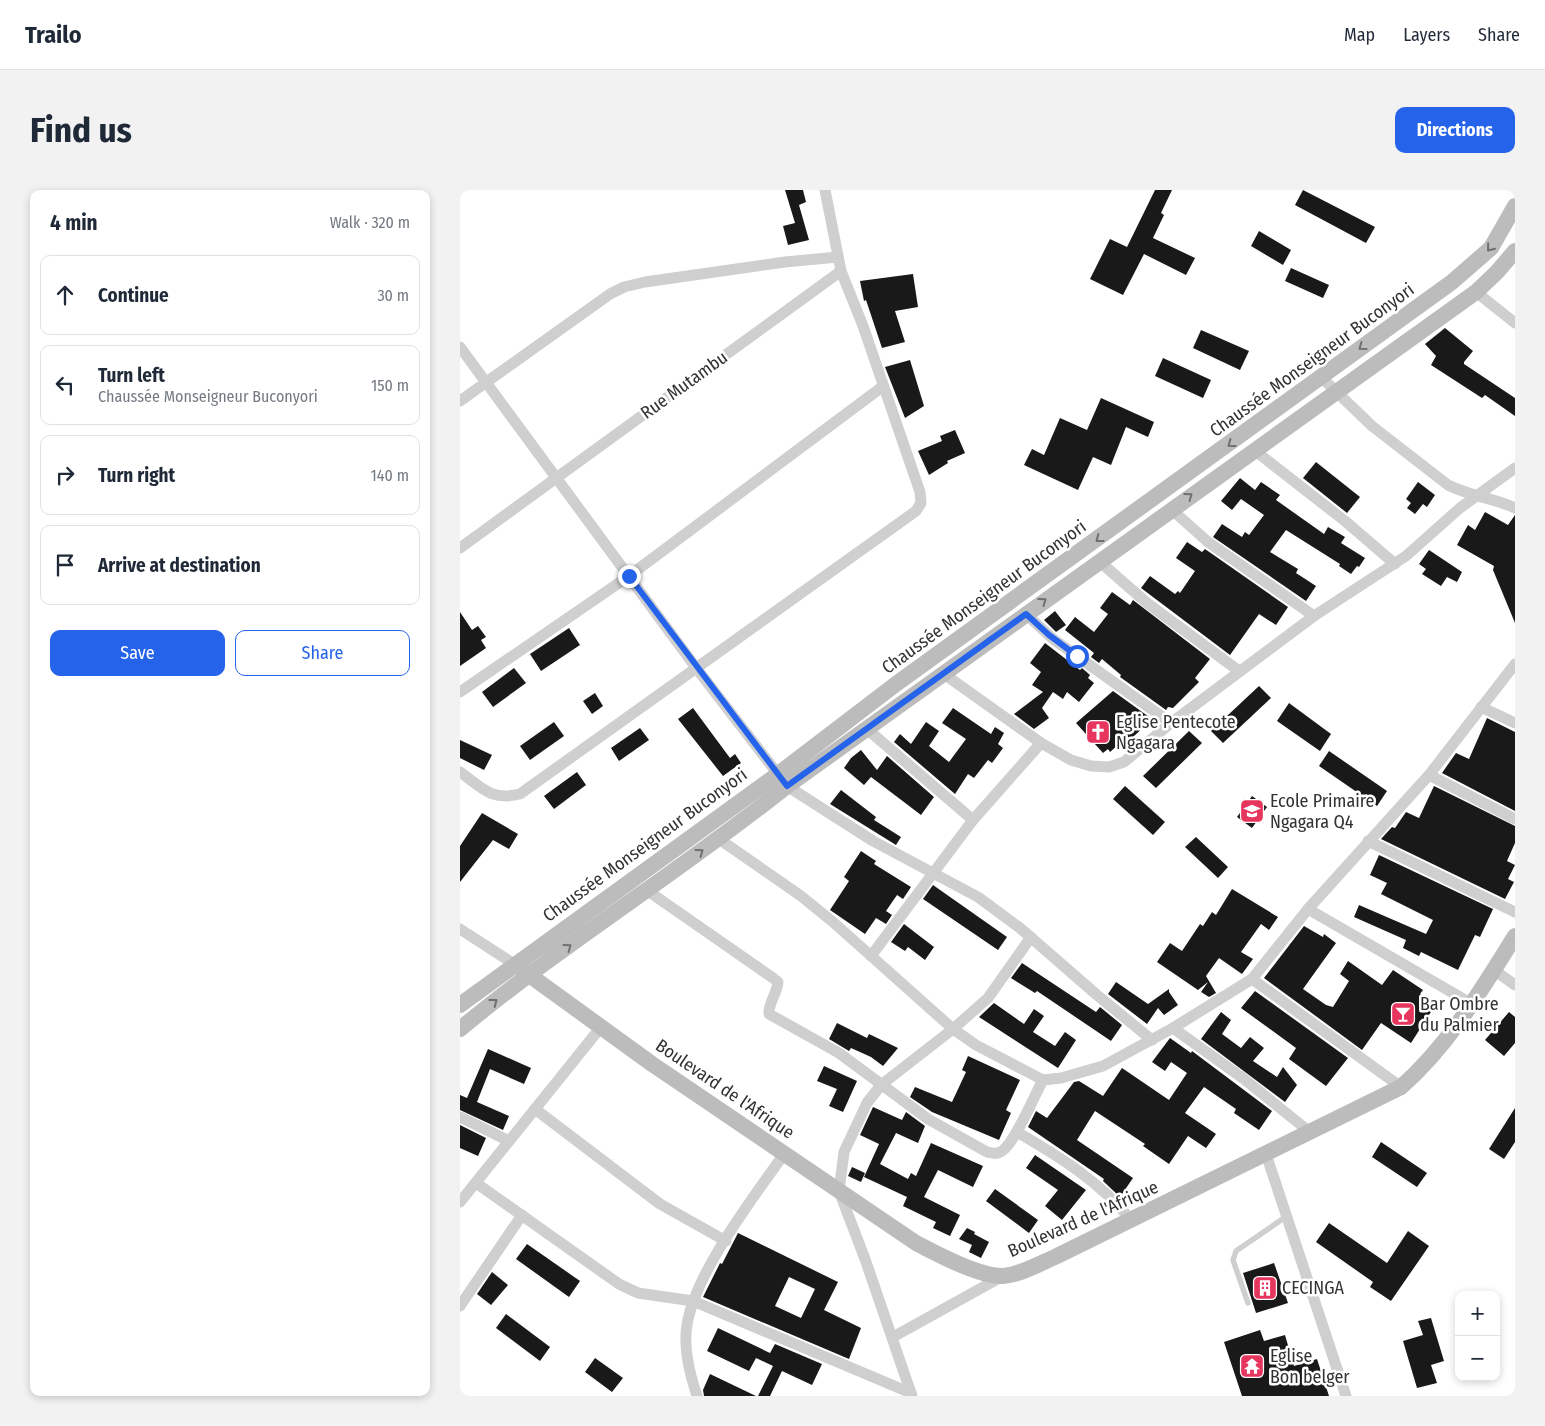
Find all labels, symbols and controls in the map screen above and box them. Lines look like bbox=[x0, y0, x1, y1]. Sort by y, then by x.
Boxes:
text: Trailo bbox=[25, 21, 82, 49]
text: Map bbox=[1344, 24, 1375, 46]
text: Layers bbox=[1403, 24, 1450, 46]
text: Share bbox=[1478, 24, 1520, 46]
button: Directions bbox=[1395, 107, 1515, 153]
text: Find us bbox=[30, 109, 132, 151]
text: 4 min bbox=[50, 210, 98, 236]
text: Walk · 320 m bbox=[330, 213, 410, 232]
one-way arrow bbox=[1486, 242, 1495, 251]
street label: Chaussée Monseigneur Buconyori bbox=[1206, 278, 1418, 442]
icon: ahead bbox=[51, 281, 79, 309]
text: Continue bbox=[98, 284, 169, 307]
text: 30 m bbox=[377, 286, 409, 305]
one-way arrow bbox=[1359, 342, 1368, 350]
street label: Rue Mutambu bbox=[636, 346, 732, 424]
text: Turn left bbox=[98, 364, 165, 387]
icon: left bbox=[51, 371, 79, 399]
text: 150 m bbox=[371, 376, 409, 395]
text: Chaussée Monseigneur Buconyori bbox=[98, 387, 318, 406]
one-way arrow bbox=[1227, 438, 1237, 447]
icon: right bbox=[51, 461, 79, 489]
text: Turn right bbox=[98, 464, 175, 487]
text: 140 m bbox=[371, 466, 409, 485]
one-way arrow bbox=[1183, 493, 1193, 502]
street label: Chaussée Monseigneur Buconyori bbox=[878, 515, 1090, 679]
one-way arrow bbox=[1096, 533, 1105, 541]
icon: arrive bbox=[51, 551, 79, 579]
text: Arrive at destination bbox=[98, 554, 261, 577]
route end bbox=[618, 565, 641, 588]
one-way arrow bbox=[1037, 599, 1046, 607]
button: Save bbox=[50, 630, 225, 676]
button: Share bbox=[235, 630, 410, 676]
route start bbox=[1066, 645, 1089, 668]
place label: Eglise Pentecote Ngagara bbox=[1116, 711, 1236, 754]
church icon: Eglise Pentecote Ngagara bbox=[1085, 719, 1111, 745]
street label: Chaussée Monseigneur Buconyori bbox=[539, 763, 751, 927]
place label: Ecole Primaire Ngagara Q4 bbox=[1270, 790, 1375, 833]
school or university icon: Ecole Primaire Ngagara Q4 bbox=[1239, 798, 1265, 824]
one-way arrow bbox=[694, 849, 704, 858]
one-way arrow bbox=[563, 944, 572, 953]
place label: Bar Ombre du Palmier bbox=[1420, 993, 1499, 1036]
one-way arrow bbox=[488, 999, 498, 1008]
bar icon: Bar Ombre du Palmier bbox=[1390, 1001, 1416, 1027]
street label: Boulevard de l'Afrique bbox=[651, 1034, 799, 1144]
street label: Boulevard de l'Afrique bbox=[1004, 1176, 1162, 1262]
building icon: CECINGA bbox=[1252, 1275, 1278, 1301]
place label: CECINGA bbox=[1282, 1277, 1344, 1299]
map controls bbox=[1455, 1291, 1500, 1381]
button: + bbox=[1455, 1291, 1500, 1336]
button: − bbox=[1455, 1336, 1500, 1381]
place label: Eglise Bon belger bbox=[1270, 1345, 1350, 1388]
temple icon: Eglise Bon belger bbox=[1239, 1353, 1265, 1379]

